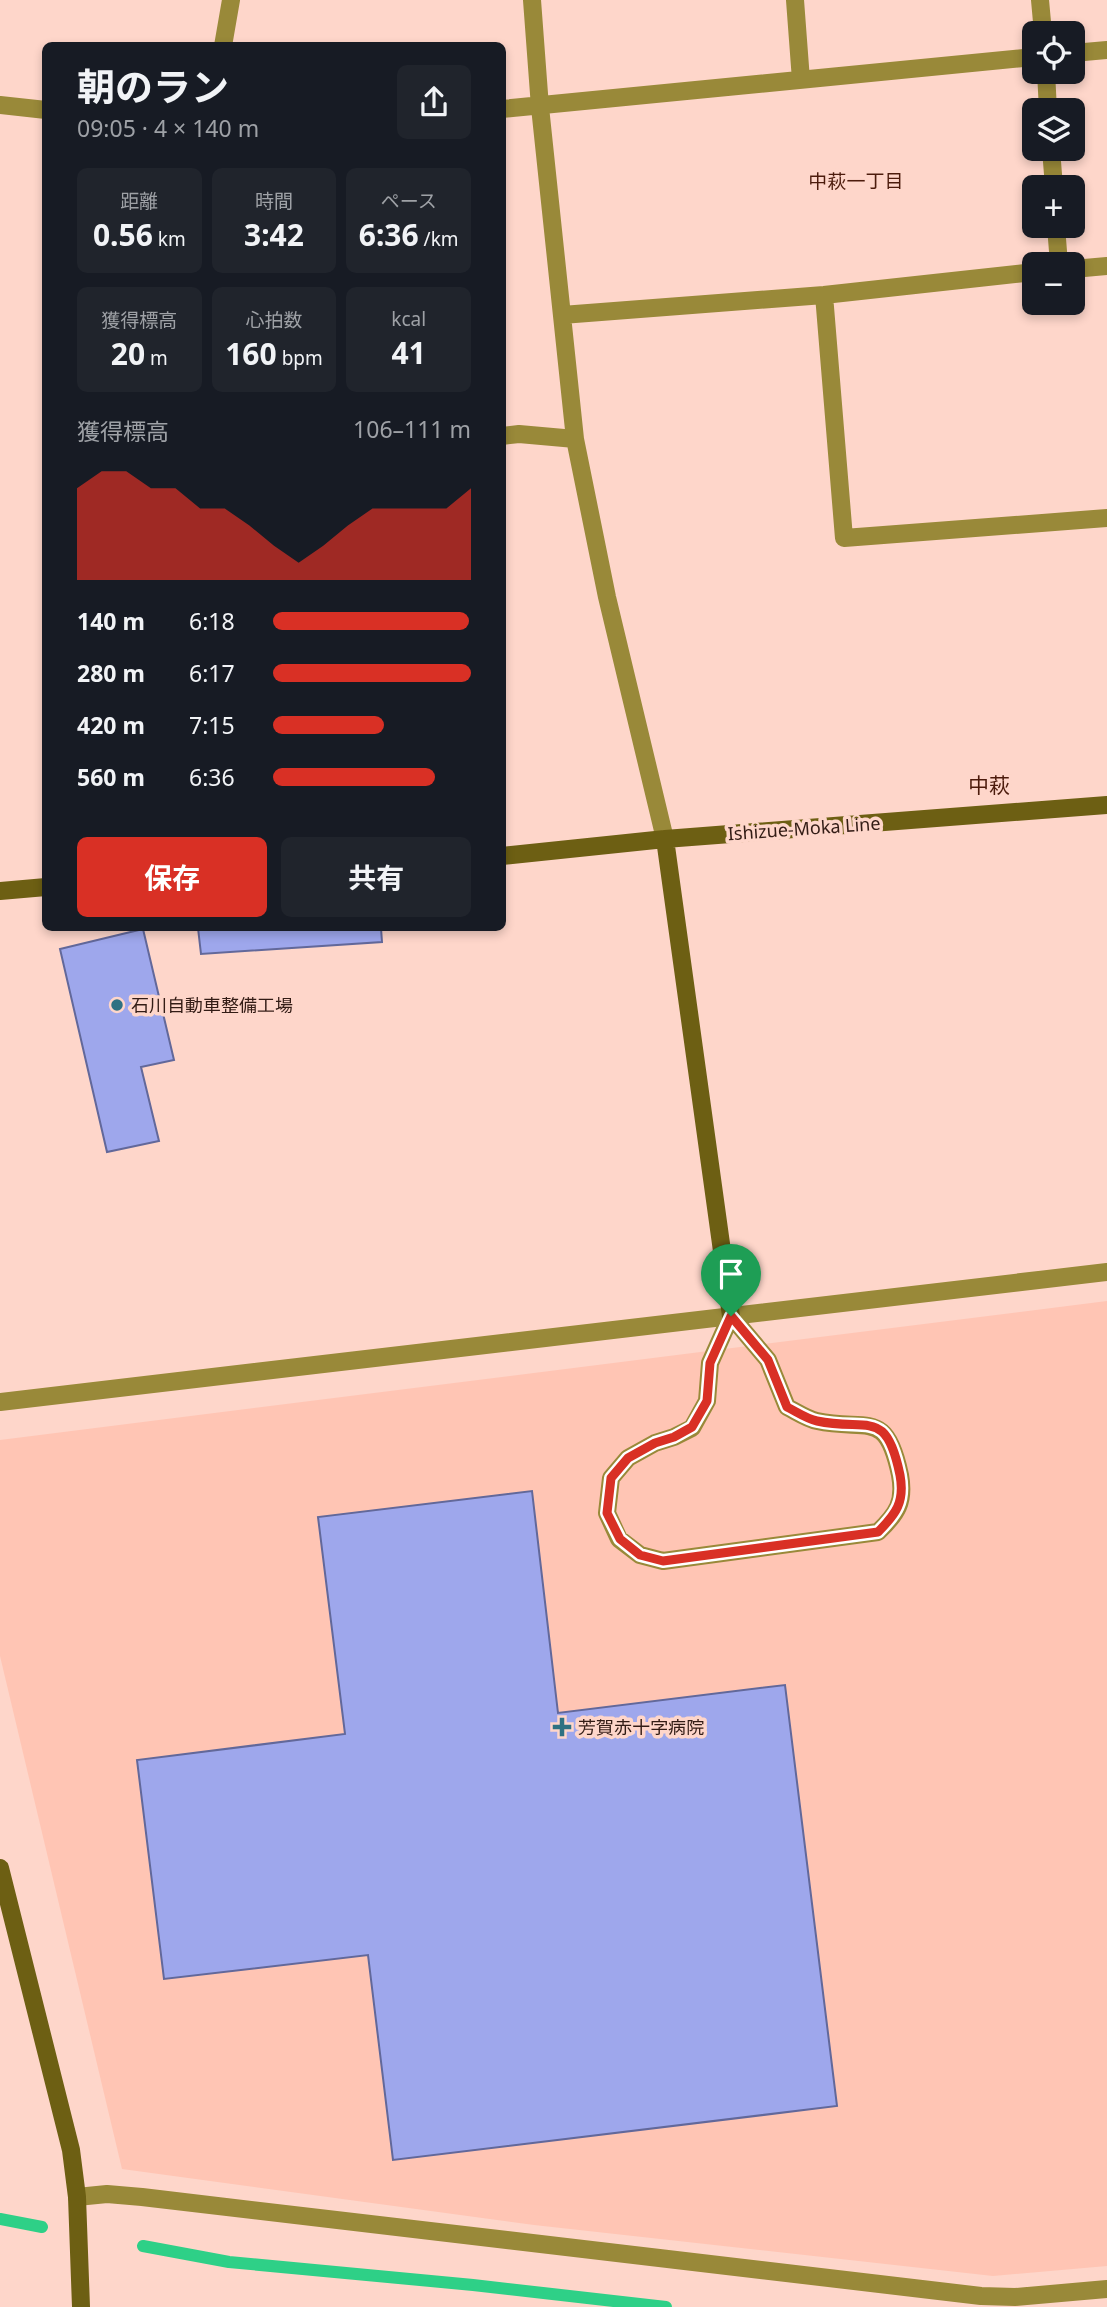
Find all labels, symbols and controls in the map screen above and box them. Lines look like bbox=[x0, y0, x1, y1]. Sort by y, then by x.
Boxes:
map controls bbox=[1022, 21, 1085, 315]
button: locate bbox=[1022, 21, 1085, 84]
text: 朝のラン bbox=[77, 60, 229, 112]
button: share bbox=[397, 65, 471, 139]
button: layers bbox=[1022, 98, 1085, 161]
text: 09:05 · 4 × 140 m bbox=[77, 112, 259, 144]
district label: 中萩一丁目 bbox=[808, 168, 904, 194]
button: + bbox=[1022, 175, 1085, 238]
text: 距離 bbox=[120, 188, 158, 214]
text: 時間 bbox=[255, 188, 293, 214]
text: ペース bbox=[381, 188, 437, 214]
text: 0.56 bbox=[93, 214, 153, 255]
text: 3:42 bbox=[244, 214, 304, 255]
text: 6:36 bbox=[359, 214, 419, 255]
text: km bbox=[153, 226, 186, 252]
text: /km bbox=[419, 226, 459, 252]
button: − bbox=[1022, 252, 1085, 315]
text: kcal bbox=[391, 306, 426, 332]
text: 獲得標高 bbox=[101, 307, 177, 333]
text: 心拍数 bbox=[245, 307, 303, 333]
text: 41 bbox=[391, 332, 426, 373]
text: 20 bbox=[111, 333, 145, 374]
text: 160 bbox=[225, 333, 277, 374]
text: m bbox=[145, 345, 168, 371]
text: bpm bbox=[277, 345, 323, 371]
text: 106–111 m bbox=[353, 413, 471, 445]
text: 獲得標高 bbox=[77, 415, 169, 447]
text: 140 m bbox=[77, 605, 145, 637]
text: 6:18 bbox=[189, 605, 235, 637]
text: 280 m bbox=[77, 657, 145, 689]
text: 6:17 bbox=[189, 657, 235, 689]
text: 420 m bbox=[77, 709, 145, 741]
text: 7:15 bbox=[189, 709, 235, 741]
text: 560 m bbox=[77, 761, 145, 793]
text: 6:36 bbox=[189, 761, 235, 793]
district label: 中萩 bbox=[968, 771, 1010, 799]
street label: Ishizue-Moka Line bbox=[727, 811, 881, 845]
button: 保存 bbox=[77, 837, 267, 917]
button: 共有 bbox=[281, 837, 471, 917]
place label: 石川自動車整備工場 bbox=[131, 993, 293, 1017]
marker: 石川自動車整備工場 bbox=[109, 997, 125, 1013]
pin bbox=[701, 1244, 761, 1316]
icon: arrive bbox=[712, 1255, 750, 1293]
place label: 芳賀赤十字病院 bbox=[578, 1715, 704, 1739]
marker: 芳賀赤十字病院 bbox=[552, 1717, 572, 1737]

